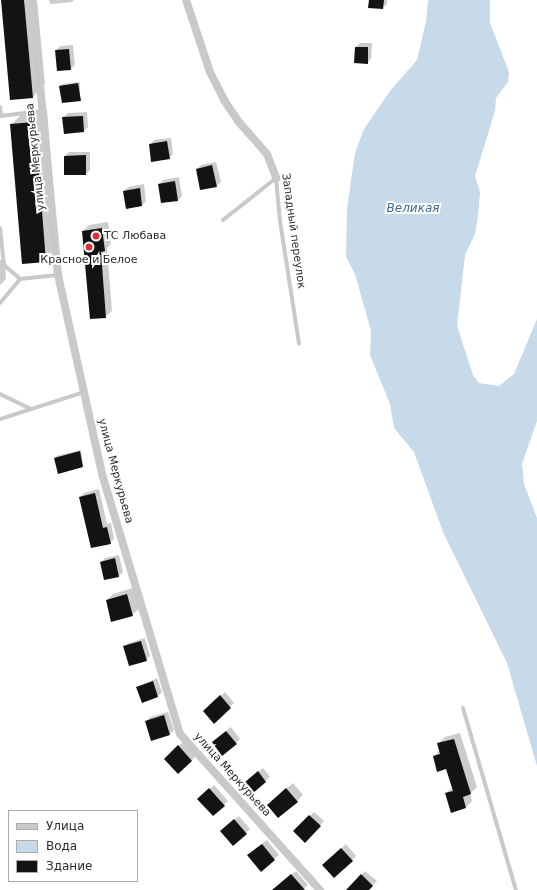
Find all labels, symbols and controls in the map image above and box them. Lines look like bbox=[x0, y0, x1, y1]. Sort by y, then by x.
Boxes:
street label: улица Меркурьева bbox=[24, 102, 48, 212]
street label: Западный переулок bbox=[278, 172, 308, 290]
water label: Великая bbox=[387, 202, 439, 216]
place label: ТС Любава bbox=[104, 229, 166, 243]
marker: ТС Любава bbox=[91, 231, 101, 241]
marker: Красное и Белое bbox=[84, 242, 94, 252]
place label: Красное и Белое bbox=[40, 253, 138, 267]
street label: улица Меркурьева bbox=[95, 417, 135, 525]
street label: улица Меркурьева bbox=[191, 730, 273, 820]
legend bbox=[8, 810, 138, 882]
text: Улица bbox=[46, 819, 84, 833]
text: Вода bbox=[46, 839, 77, 853]
text: Здание bbox=[46, 859, 92, 873]

